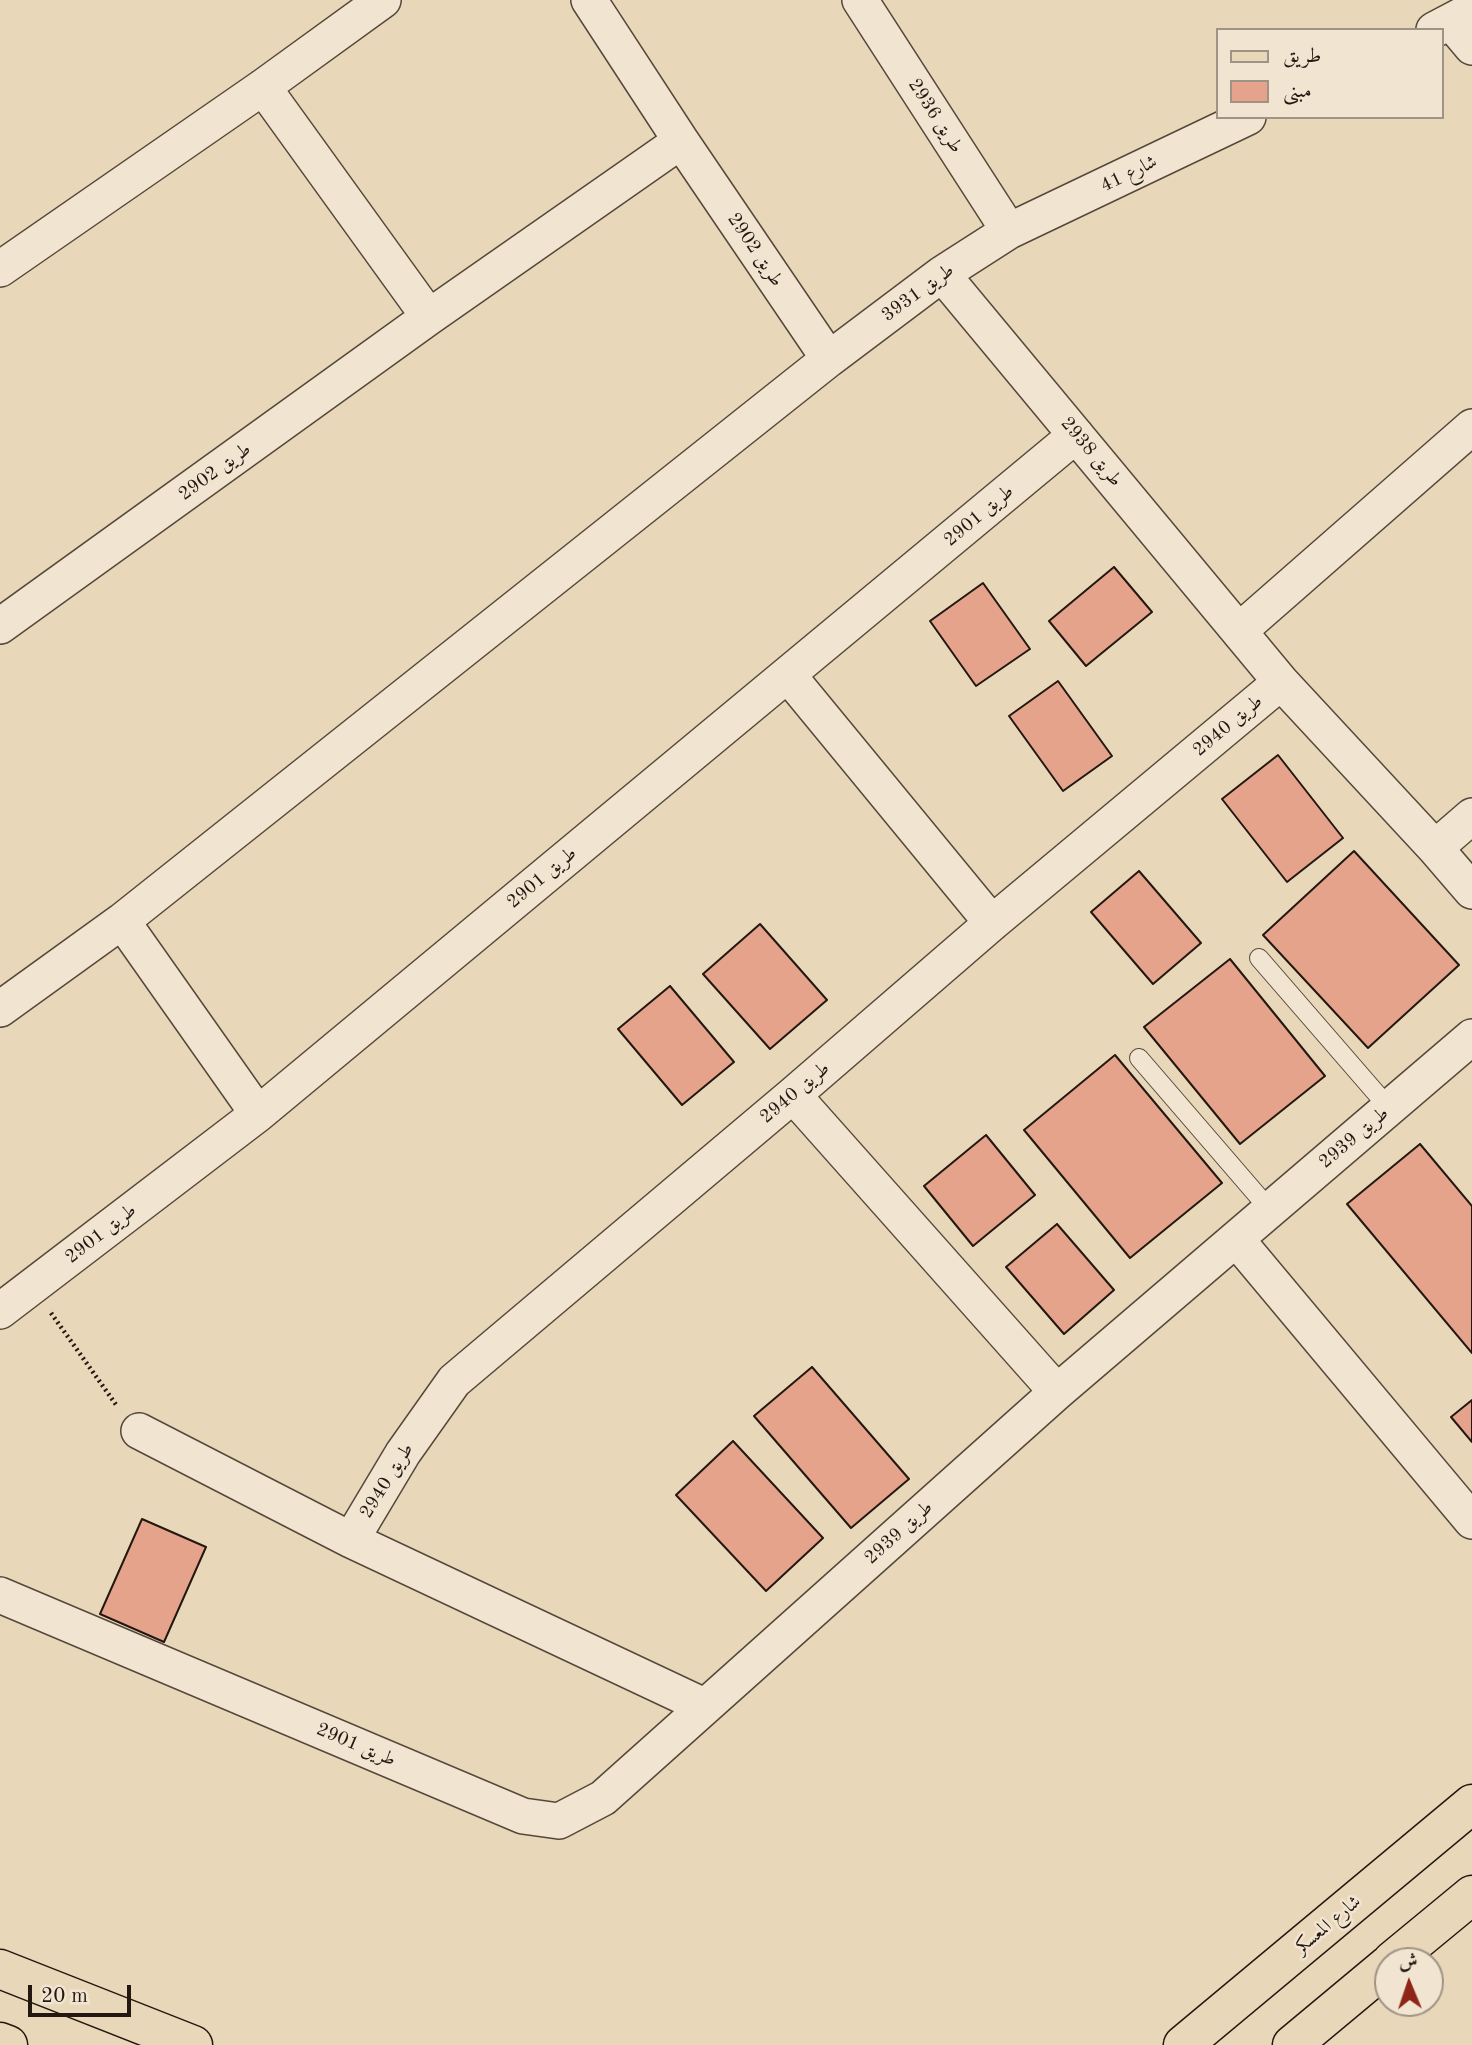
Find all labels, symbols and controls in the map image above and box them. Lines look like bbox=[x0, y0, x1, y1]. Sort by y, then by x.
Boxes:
legend bbox=[1216, 28, 1444, 119]
text: طريق bbox=[1283, 46, 1321, 67]
street label: طريق 2936 bbox=[903, 75, 967, 157]
text: مبنى bbox=[1283, 81, 1312, 102]
street label: شارع 41 bbox=[1097, 151, 1161, 197]
street label: طريق 2902 bbox=[722, 209, 788, 291]
street label: طريق 3931 bbox=[877, 259, 959, 327]
street label: طريق 2938 bbox=[1055, 412, 1127, 492]
street label: طريق 2902 bbox=[174, 438, 256, 506]
street label: طريق 2901 bbox=[939, 480, 1019, 552]
street label: طريق 2940 bbox=[1188, 690, 1268, 762]
street label: طريق 2901 bbox=[502, 842, 582, 914]
street label: طريق 2940 bbox=[755, 1057, 835, 1129]
street label: طريق 2939 bbox=[1314, 1102, 1394, 1174]
street label: طريق 2901 bbox=[61, 1199, 141, 1269]
street label: طريق 2940 bbox=[355, 1439, 419, 1523]
street label: طريق 2939 bbox=[860, 1496, 938, 1570]
street label: طريق 2901 bbox=[313, 1718, 399, 1772]
street label: شارع المعسكر bbox=[1290, 1891, 1366, 1959]
north arrow bbox=[1374, 1947, 1444, 2017]
text: ش bbox=[1399, 1953, 1418, 1972]
scale bar bbox=[32, 1972, 135, 2016]
text: 20 m bbox=[41, 1986, 88, 2007]

